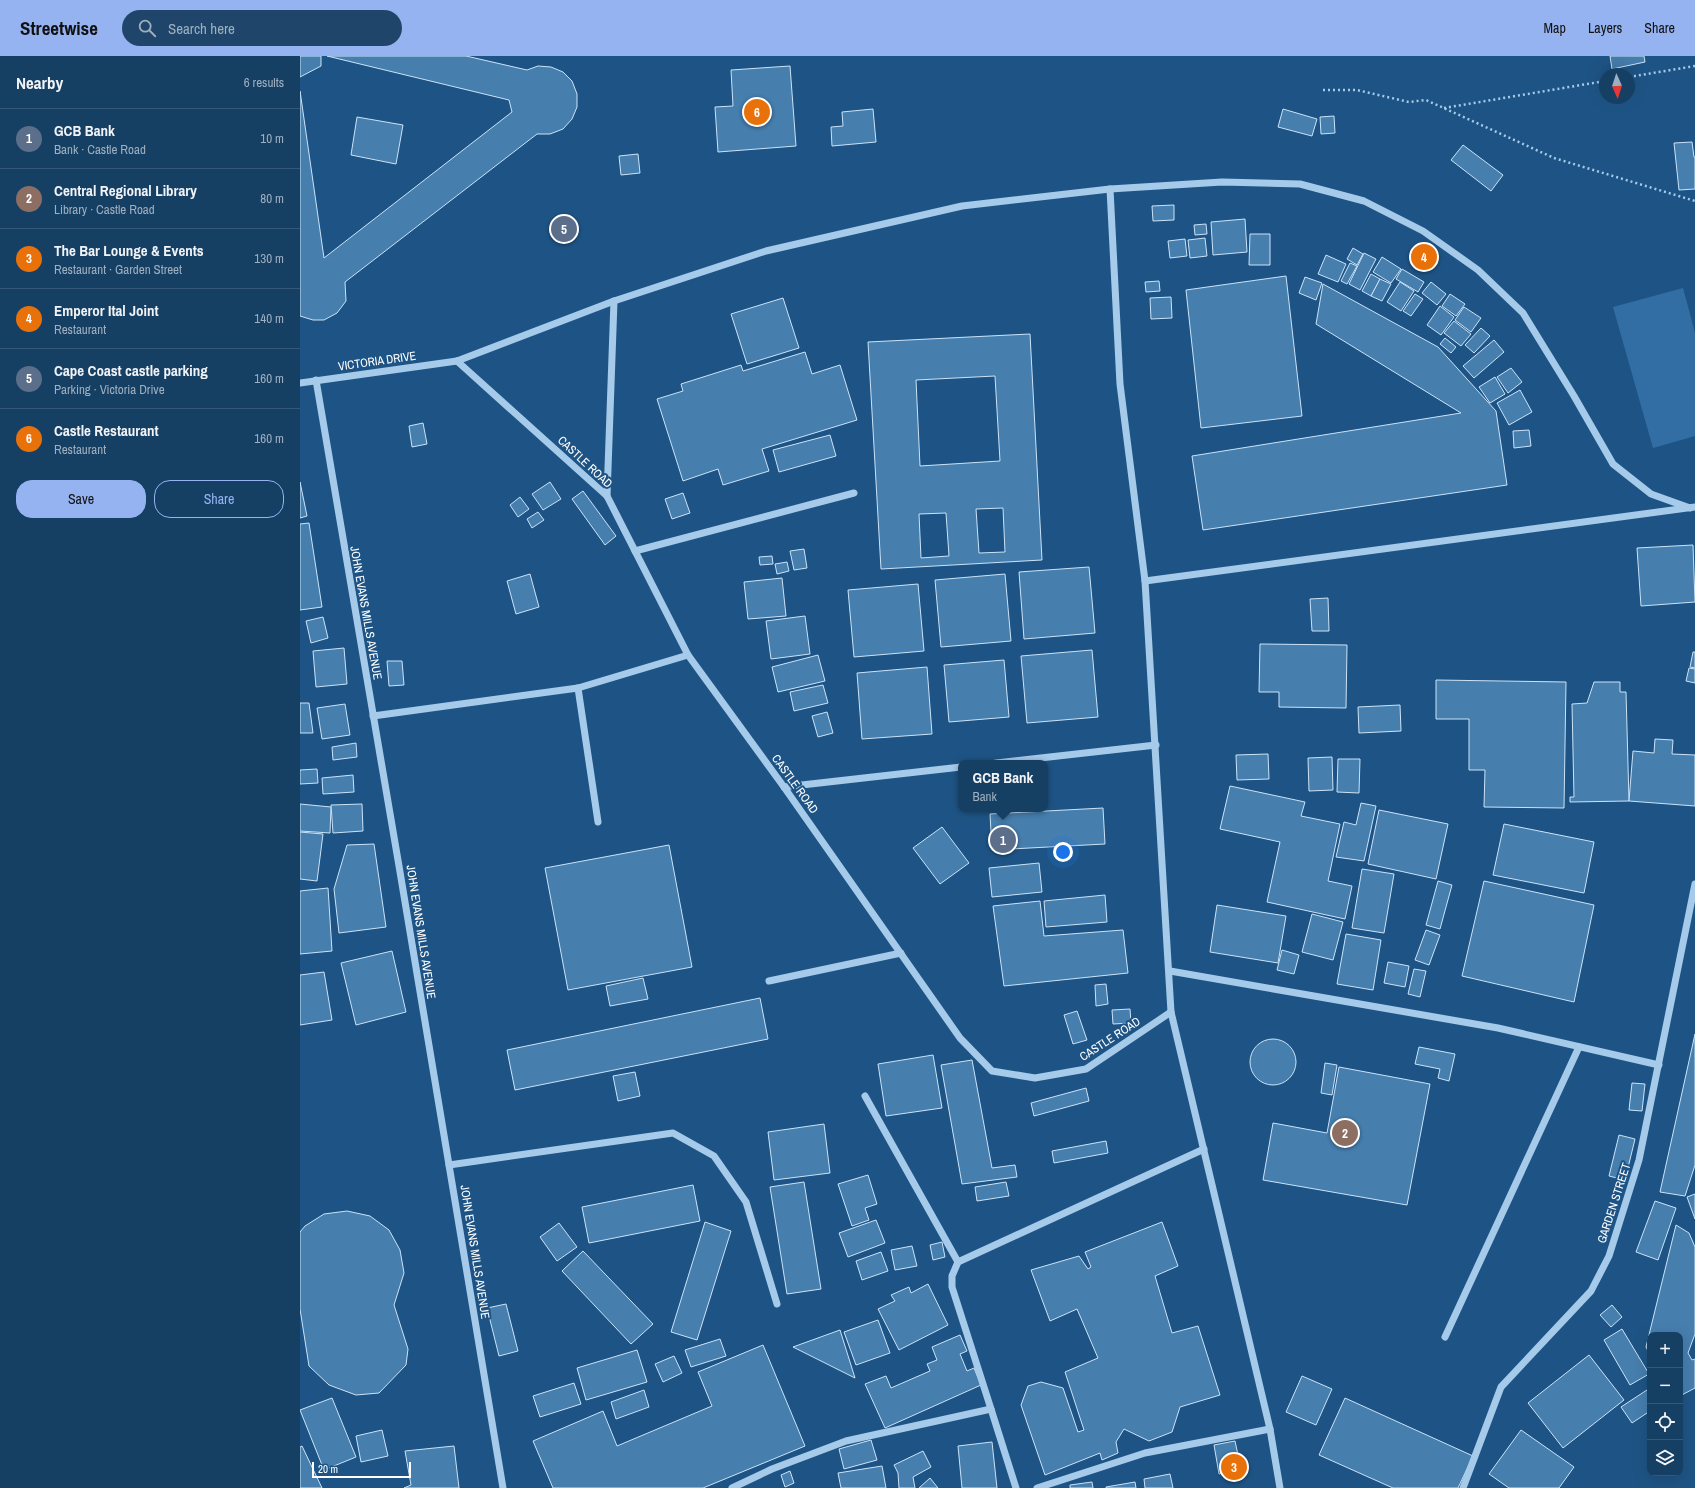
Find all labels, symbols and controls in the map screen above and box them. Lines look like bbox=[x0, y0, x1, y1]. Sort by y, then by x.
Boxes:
search box bbox=[122, 10, 402, 46]
text: Streetwise bbox=[20, 15, 98, 41]
icon: search bbox=[136, 17, 158, 39]
text: Search here bbox=[168, 18, 235, 39]
text: Map bbox=[1544, 19, 1566, 37]
text: Layers bbox=[1588, 19, 1622, 37]
text: Share bbox=[1644, 19, 1675, 37]
north arrow bbox=[1599, 68, 1635, 104]
text: Nearby bbox=[16, 71, 63, 94]
text: 6 results bbox=[244, 74, 284, 91]
pin: 6 bbox=[744, 97, 770, 127]
text: GCB Bank bbox=[54, 120, 115, 141]
text: 1 bbox=[26, 130, 32, 147]
text: 10 m bbox=[260, 130, 284, 147]
text: Bank · Castle Road bbox=[54, 141, 146, 158]
text: Central Regional Library bbox=[54, 180, 197, 201]
text: 2 bbox=[26, 190, 32, 207]
text: 80 m bbox=[260, 190, 284, 207]
text: Library · Castle Road bbox=[54, 201, 155, 218]
pin: 5 bbox=[551, 214, 577, 244]
text: The Bar Lounge & Events bbox=[54, 240, 204, 261]
pin: 4 bbox=[1411, 242, 1437, 272]
text: 3 bbox=[26, 250, 32, 267]
text: 130 m bbox=[254, 250, 284, 267]
text: Restaurant · Garden Street bbox=[54, 261, 182, 278]
text: Emperor Ital Joint bbox=[54, 300, 159, 321]
text: 4 bbox=[26, 310, 32, 327]
text: 140 m bbox=[254, 310, 284, 327]
text: Restaurant bbox=[54, 321, 106, 338]
street label: VICTORIA DRIVE bbox=[337, 348, 417, 374]
text: Cape Coast castle parking bbox=[54, 360, 208, 381]
text: 5 bbox=[26, 370, 32, 387]
text: 160 m bbox=[254, 370, 284, 387]
text: Parking · Victoria Drive bbox=[54, 381, 165, 398]
text: Castle Restaurant bbox=[54, 420, 159, 441]
text: 6 bbox=[26, 430, 32, 447]
text: 160 m bbox=[254, 430, 284, 447]
street label: CASTLE ROAD bbox=[554, 432, 616, 492]
text: Restaurant bbox=[54, 441, 106, 458]
button: Save bbox=[16, 480, 146, 518]
button: Share bbox=[154, 480, 284, 518]
street label: JOHN EVANS MILLS AVENUE bbox=[346, 545, 386, 681]
street label: CASTLE ROAD bbox=[768, 751, 822, 817]
popup bbox=[958, 760, 1048, 812]
text: GCB Bank bbox=[973, 767, 1033, 788]
text: Bank bbox=[973, 788, 997, 805]
pin: 1 bbox=[990, 825, 1016, 855]
your location bbox=[1053, 842, 1073, 862]
street label: JOHN EVANS MILLS AVENUE bbox=[403, 864, 439, 1000]
street label: CASTLE ROAD bbox=[1077, 1013, 1143, 1065]
pin: 2 bbox=[1332, 1118, 1358, 1148]
street label: GARDEN STREET bbox=[1593, 1161, 1635, 1245]
street label: JOHN EVANS MILLS AVENUE bbox=[457, 1184, 493, 1320]
map controls bbox=[1647, 1332, 1683, 1476]
button: + bbox=[1647, 1332, 1683, 1368]
button: − bbox=[1647, 1368, 1683, 1404]
button: locate bbox=[1647, 1404, 1683, 1440]
button: layers bbox=[1647, 1440, 1683, 1476]
pin: 3 bbox=[1221, 1452, 1247, 1482]
scale bar bbox=[312, 1460, 411, 1479]
text: 20 m bbox=[318, 1462, 338, 1476]

